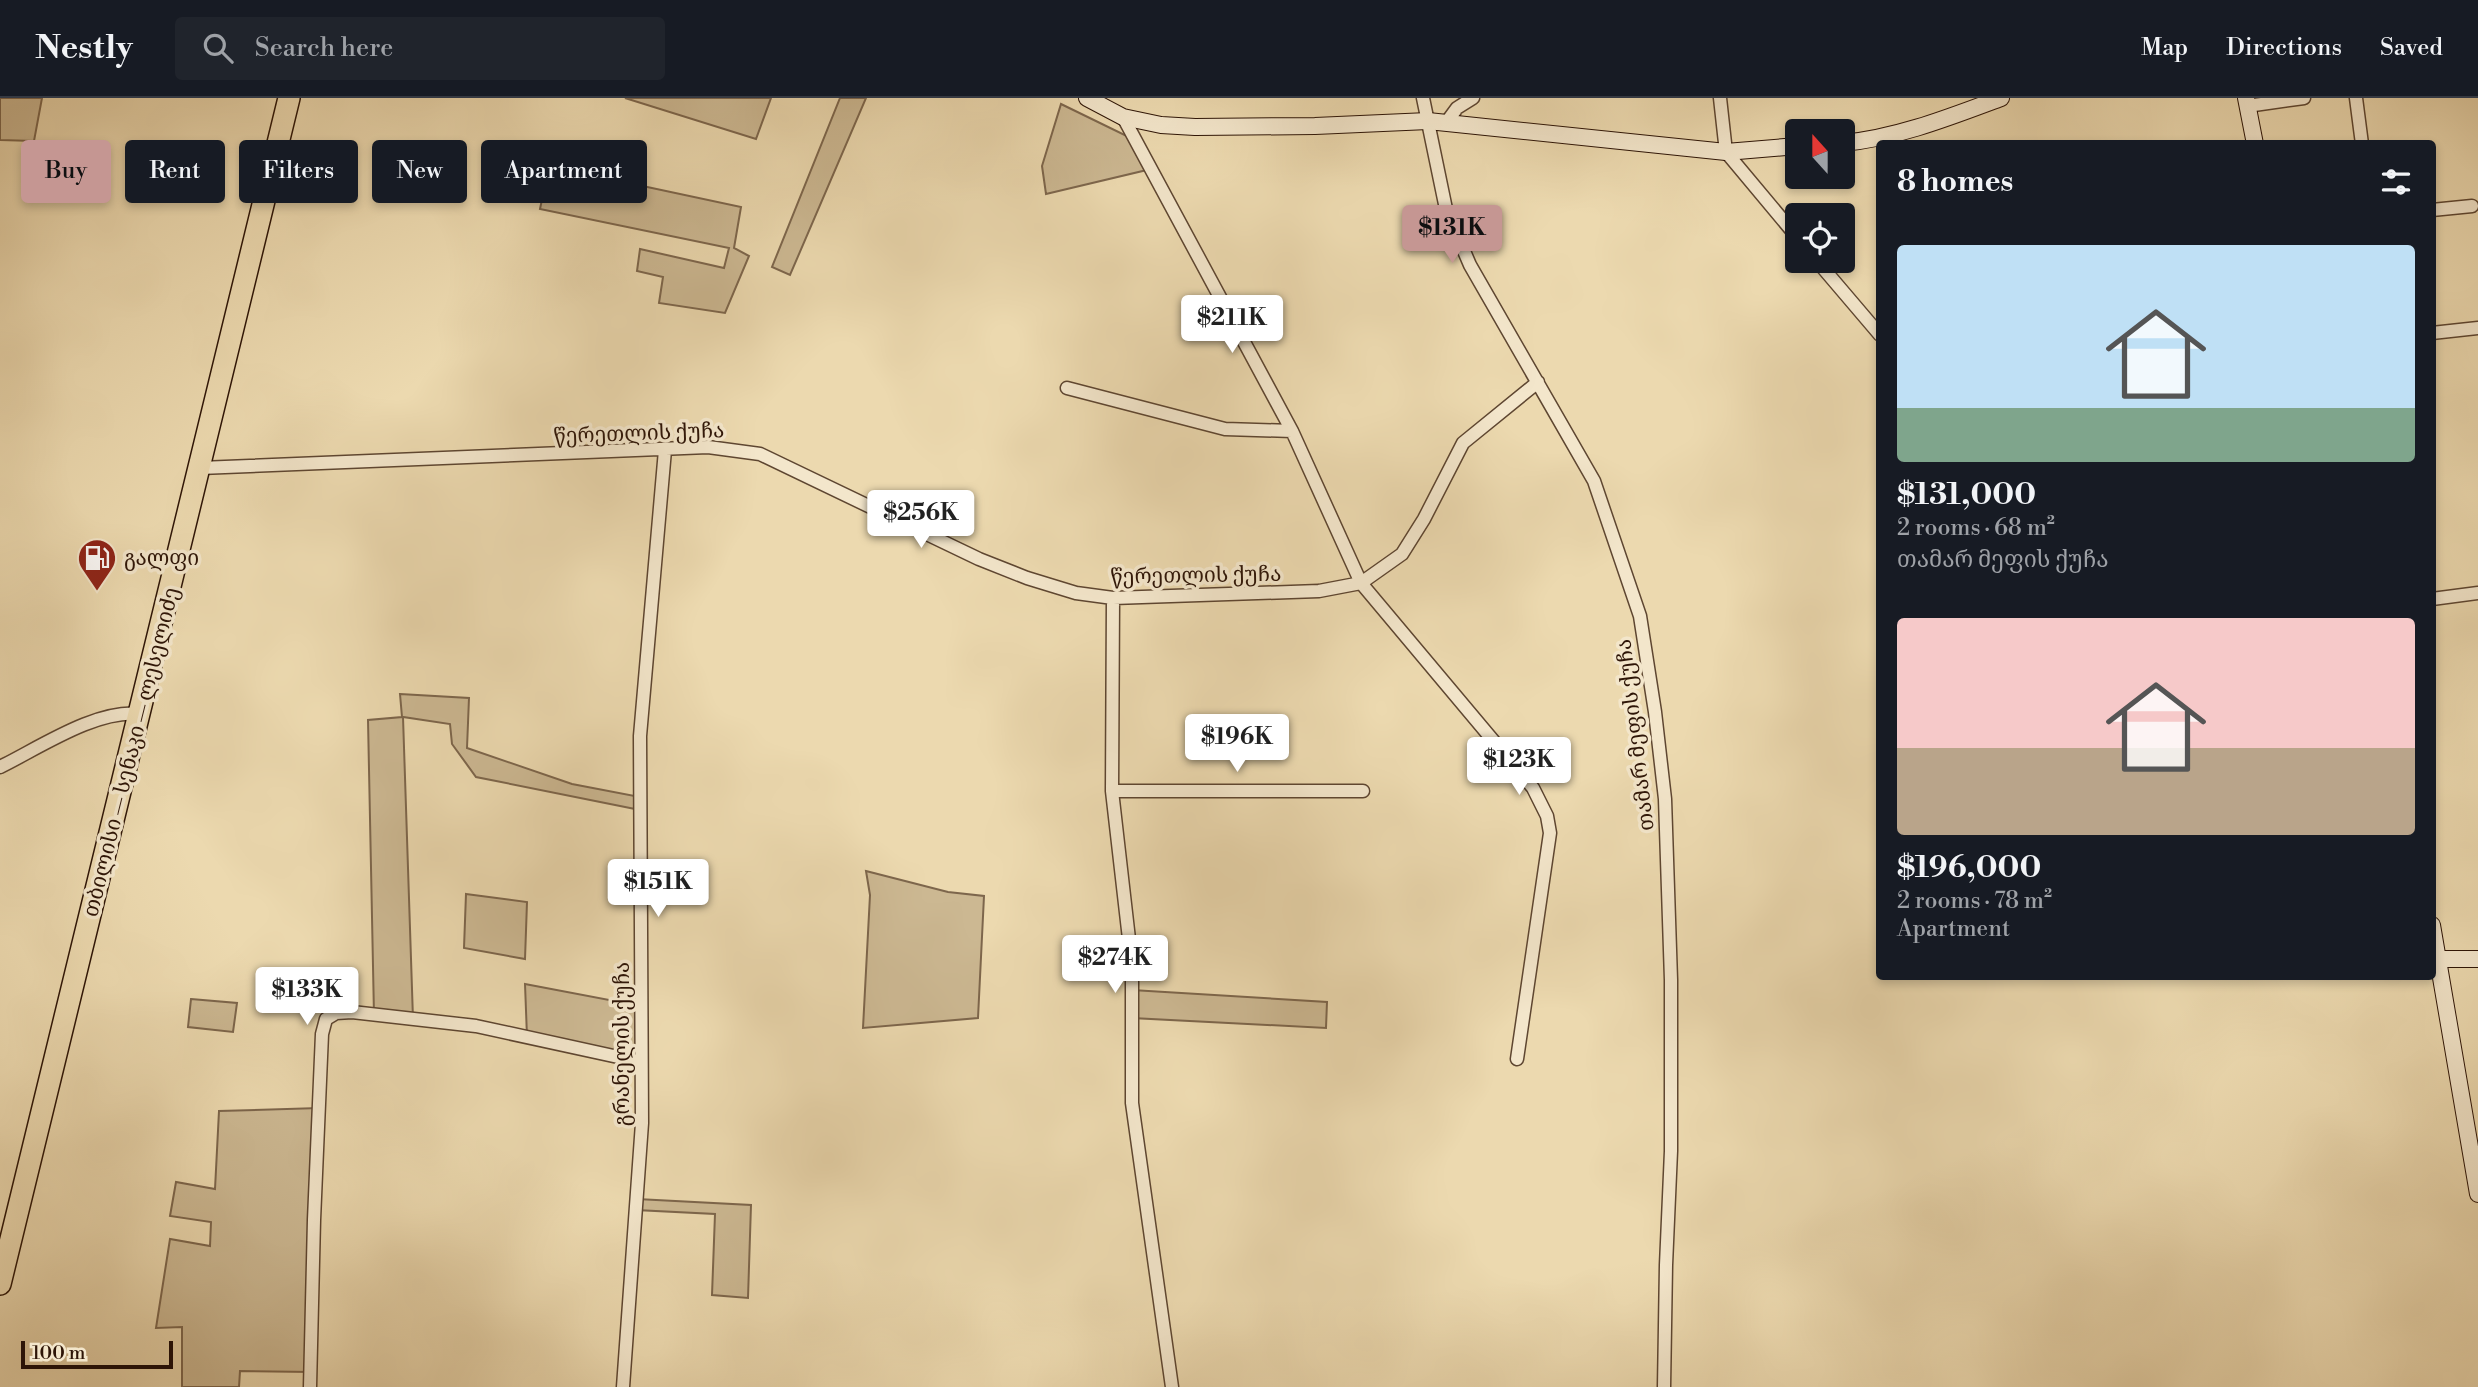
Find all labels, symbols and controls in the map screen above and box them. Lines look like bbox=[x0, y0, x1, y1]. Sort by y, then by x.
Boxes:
search box bbox=[175, 17, 665, 80]
text: Nestly bbox=[35, 28, 133, 69]
icon: search bbox=[199, 29, 237, 67]
text: Search here bbox=[255, 32, 393, 64]
text: Map bbox=[2141, 33, 2188, 63]
text: Directions bbox=[2226, 33, 2342, 63]
text: Saved bbox=[2380, 33, 2443, 63]
north arrow bbox=[1785, 119, 1855, 189]
map controls bbox=[1785, 119, 1855, 273]
chip: Buy bbox=[21, 140, 111, 203]
chip: Rent bbox=[125, 140, 225, 203]
chip: Filters bbox=[239, 140, 358, 203]
chip: New bbox=[372, 140, 467, 203]
chip: Apartment bbox=[481, 140, 647, 203]
text: 8 homes bbox=[1897, 163, 2013, 201]
icon: filters bbox=[2377, 163, 2415, 201]
button: locate bbox=[1785, 203, 1855, 273]
pin: $131K bbox=[1403, 206, 1501, 265]
text: $131K bbox=[1418, 214, 1486, 242]
icon: home bbox=[2093, 291, 2219, 417]
pin: $211K bbox=[1183, 296, 1281, 355]
text: $211K bbox=[1197, 304, 1267, 332]
street label: წერეთლის ქუჩა bbox=[553, 418, 725, 450]
text: $131,000 bbox=[1897, 476, 2036, 514]
pin: $256K bbox=[872, 490, 970, 550]
text: $256K bbox=[883, 499, 959, 527]
text: 2 rooms · 68 m² bbox=[1897, 514, 2055, 542]
fuel station icon: გალფი bbox=[76, 537, 118, 592]
place label: გალფი bbox=[124, 546, 199, 572]
text: თამარ მეფის ქუჩა bbox=[1897, 546, 2109, 574]
street label: წერეთლის ქუჩა bbox=[1110, 562, 1282, 590]
street label: თბილისი — სენაკი — ლესელიძე bbox=[78, 585, 186, 920]
street label: თამარ მეფის ქუჩა bbox=[1611, 637, 1661, 832]
icon: home bbox=[2093, 664, 2219, 790]
pin: $196K bbox=[1188, 714, 1286, 774]
text: $196K bbox=[1201, 723, 1273, 751]
pin: $123K bbox=[1470, 738, 1568, 797]
text: $123K bbox=[1483, 746, 1555, 774]
text: $196,000 bbox=[1897, 849, 2041, 887]
pin: $151K bbox=[609, 860, 707, 919]
text: $151K bbox=[624, 868, 692, 896]
text: 2 rooms · 78 m² bbox=[1897, 887, 2052, 915]
text: Apartment bbox=[1897, 915, 2010, 943]
pin: $274K bbox=[1066, 936, 1164, 995]
text: $274K bbox=[1078, 944, 1152, 972]
street label: გრანელის ქუჩა bbox=[610, 962, 636, 1126]
pin: $133K bbox=[258, 968, 356, 1027]
text: $133K bbox=[271, 976, 343, 1004]
scale bar bbox=[21, 1338, 173, 1370]
text: 100 m bbox=[32, 1341, 85, 1365]

